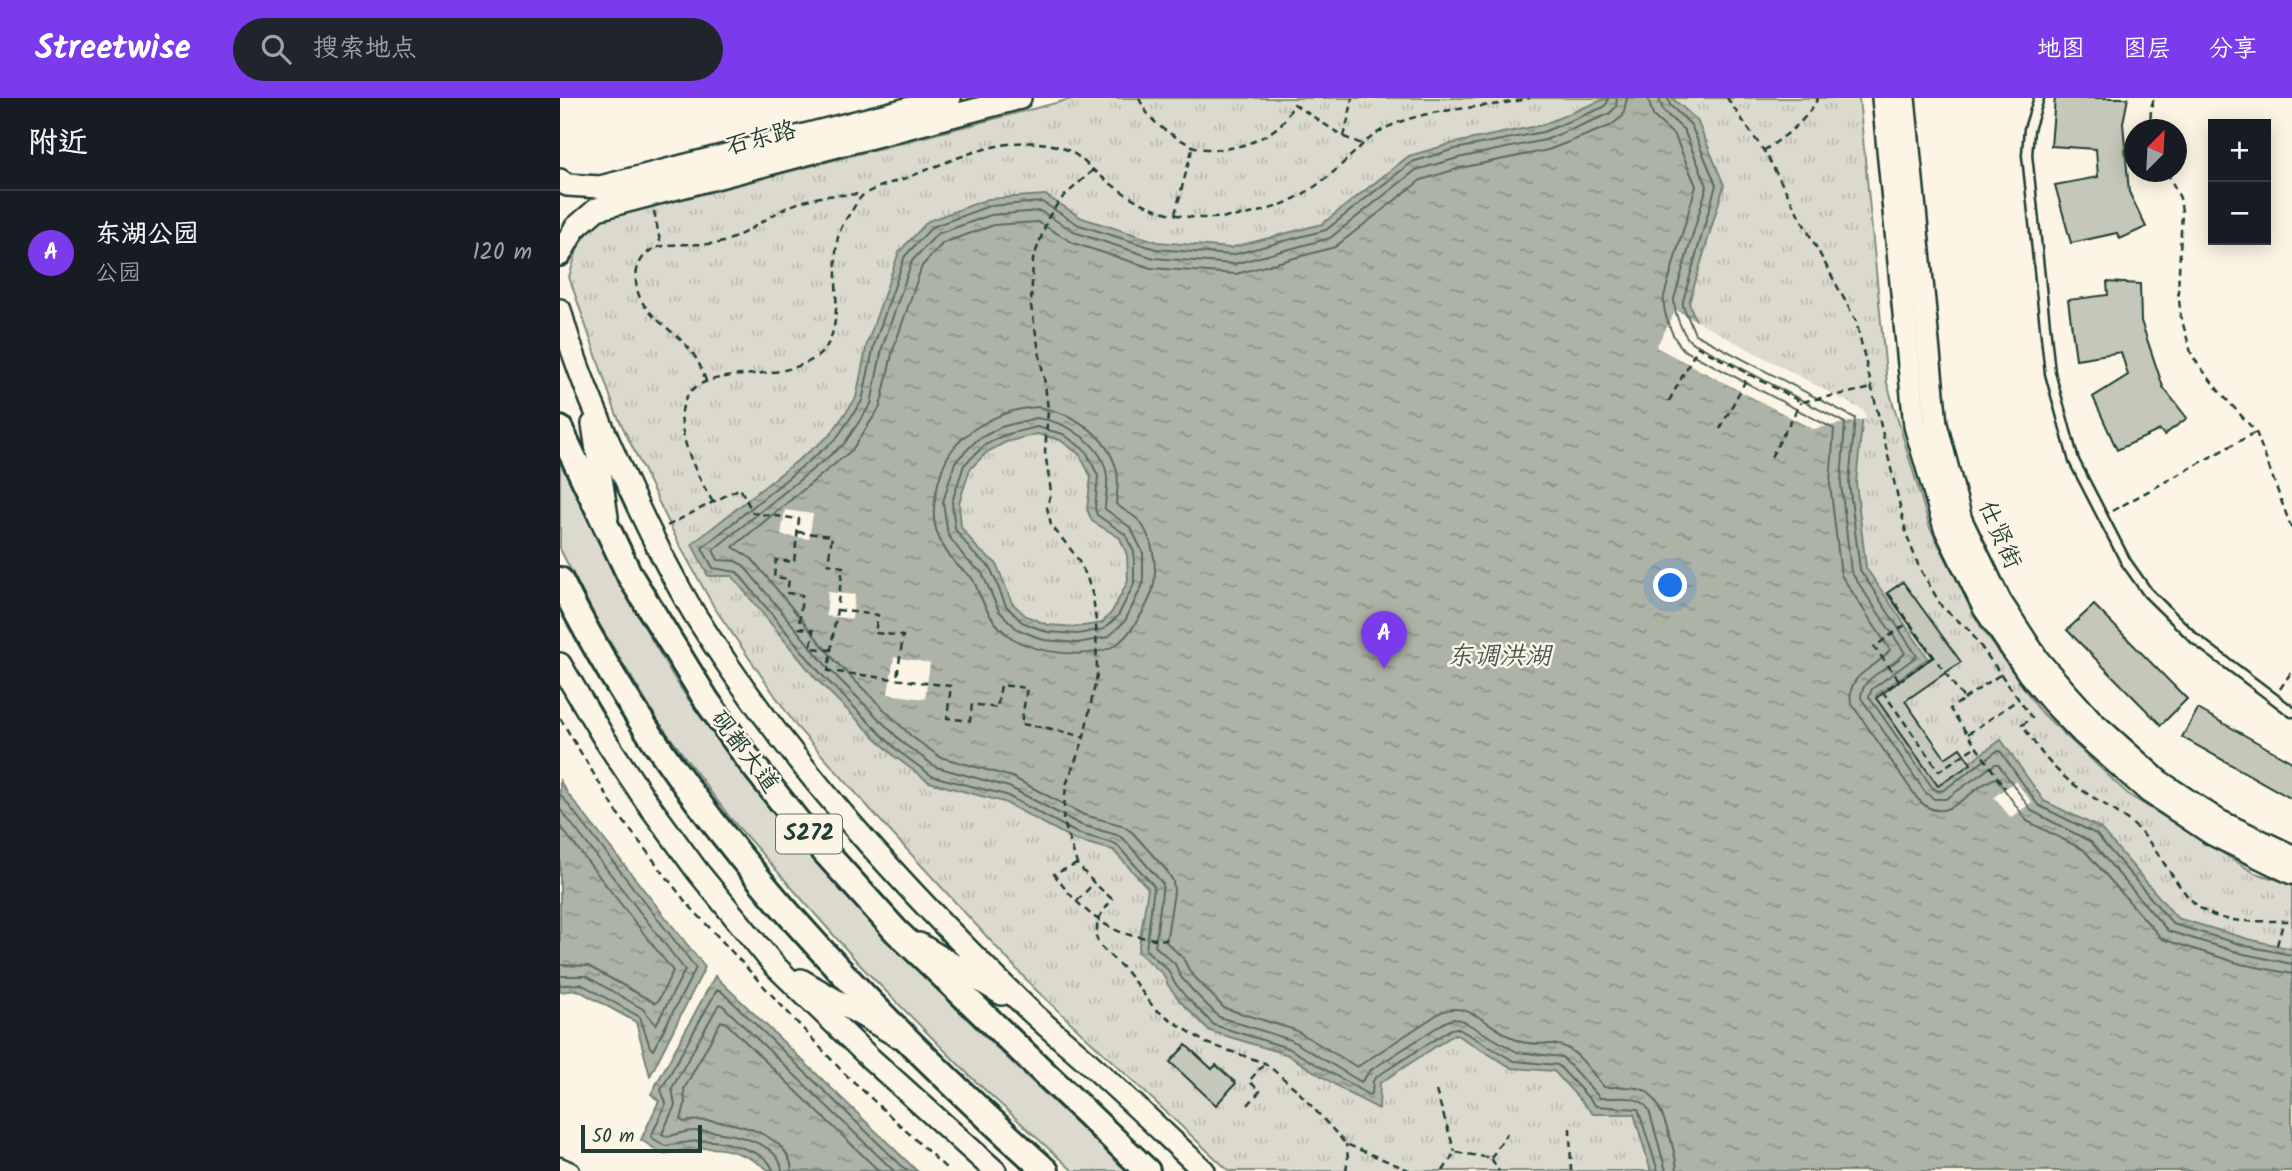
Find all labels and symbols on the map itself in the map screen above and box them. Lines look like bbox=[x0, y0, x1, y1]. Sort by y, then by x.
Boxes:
street label: 石东路 bbox=[721, 111, 801, 167]
north arrow bbox=[2124, 119, 2187, 182]
street label: 仕贤街 bbox=[1967, 494, 2031, 576]
your location bbox=[1653, 568, 1687, 602]
pin: A bbox=[1361, 611, 1407, 669]
water label: 东调洪湖 bbox=[1447, 636, 1554, 678]
street label: 砚都大道 bbox=[700, 702, 788, 802]
road number: S272 bbox=[776, 814, 842, 854]
scale bar bbox=[581, 1122, 702, 1154]

